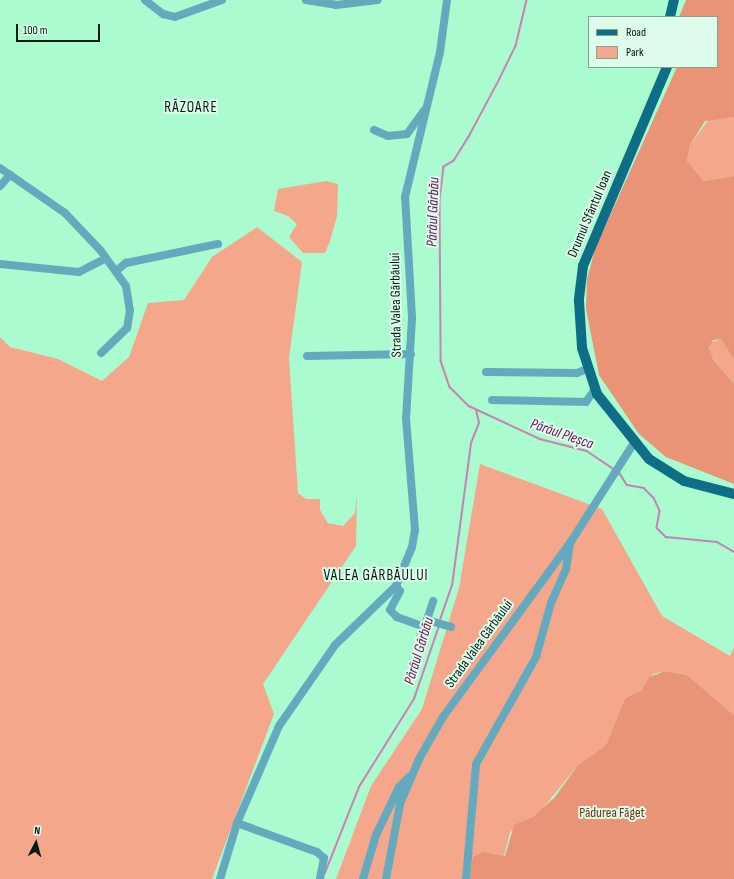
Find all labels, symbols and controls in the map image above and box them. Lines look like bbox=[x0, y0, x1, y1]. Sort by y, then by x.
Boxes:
scale bar bbox=[18, 16, 102, 42]
legend bbox=[588, 16, 718, 68]
text: 100 m bbox=[23, 23, 48, 38]
text: Road bbox=[626, 25, 646, 40]
text: Park bbox=[626, 45, 644, 60]
district label: RĂZOARE bbox=[164, 99, 218, 117]
street label: Drumul Sfântul Ioan bbox=[564, 168, 616, 260]
water label: Pârâul Gârbău bbox=[423, 177, 443, 247]
street label: Strada Valea Gârbăului bbox=[387, 253, 405, 357]
water label: Pârâul Pleșca bbox=[528, 415, 596, 453]
district label: VALEA GÂRBĂULUI bbox=[323, 567, 429, 585]
street label: Strada Valea Gârbăului bbox=[442, 597, 516, 691]
water label: Pârâul Gârbău bbox=[400, 615, 438, 687]
park label: Pădurea Făget bbox=[579, 805, 645, 821]
north arrow bbox=[16, 823, 56, 863]
text: N bbox=[34, 824, 41, 837]

